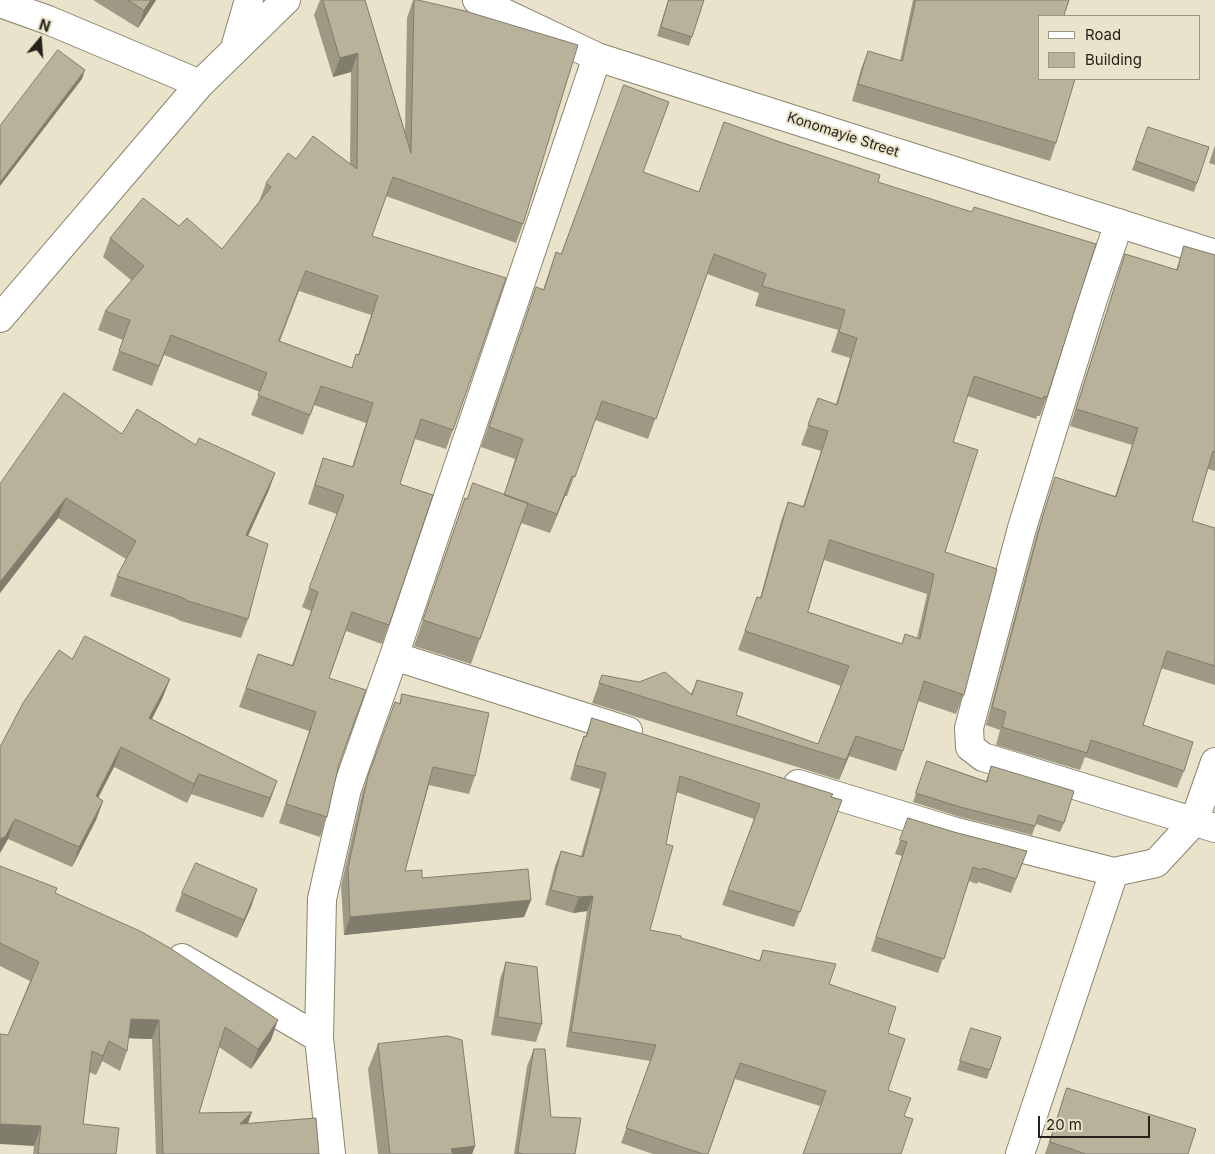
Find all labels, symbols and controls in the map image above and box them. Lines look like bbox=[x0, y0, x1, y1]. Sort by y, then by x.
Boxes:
north arrow bbox=[15, 15, 65, 65]
legend bbox=[1038, 15, 1200, 80]
text: N bbox=[37, 16, 52, 35]
text: Road bbox=[1085, 25, 1121, 44]
text: Building bbox=[1085, 50, 1142, 69]
street label: Konomayie Street bbox=[785, 109, 901, 161]
scale bar bbox=[1040, 1106, 1152, 1138]
text: 20 m bbox=[1046, 1115, 1082, 1134]

